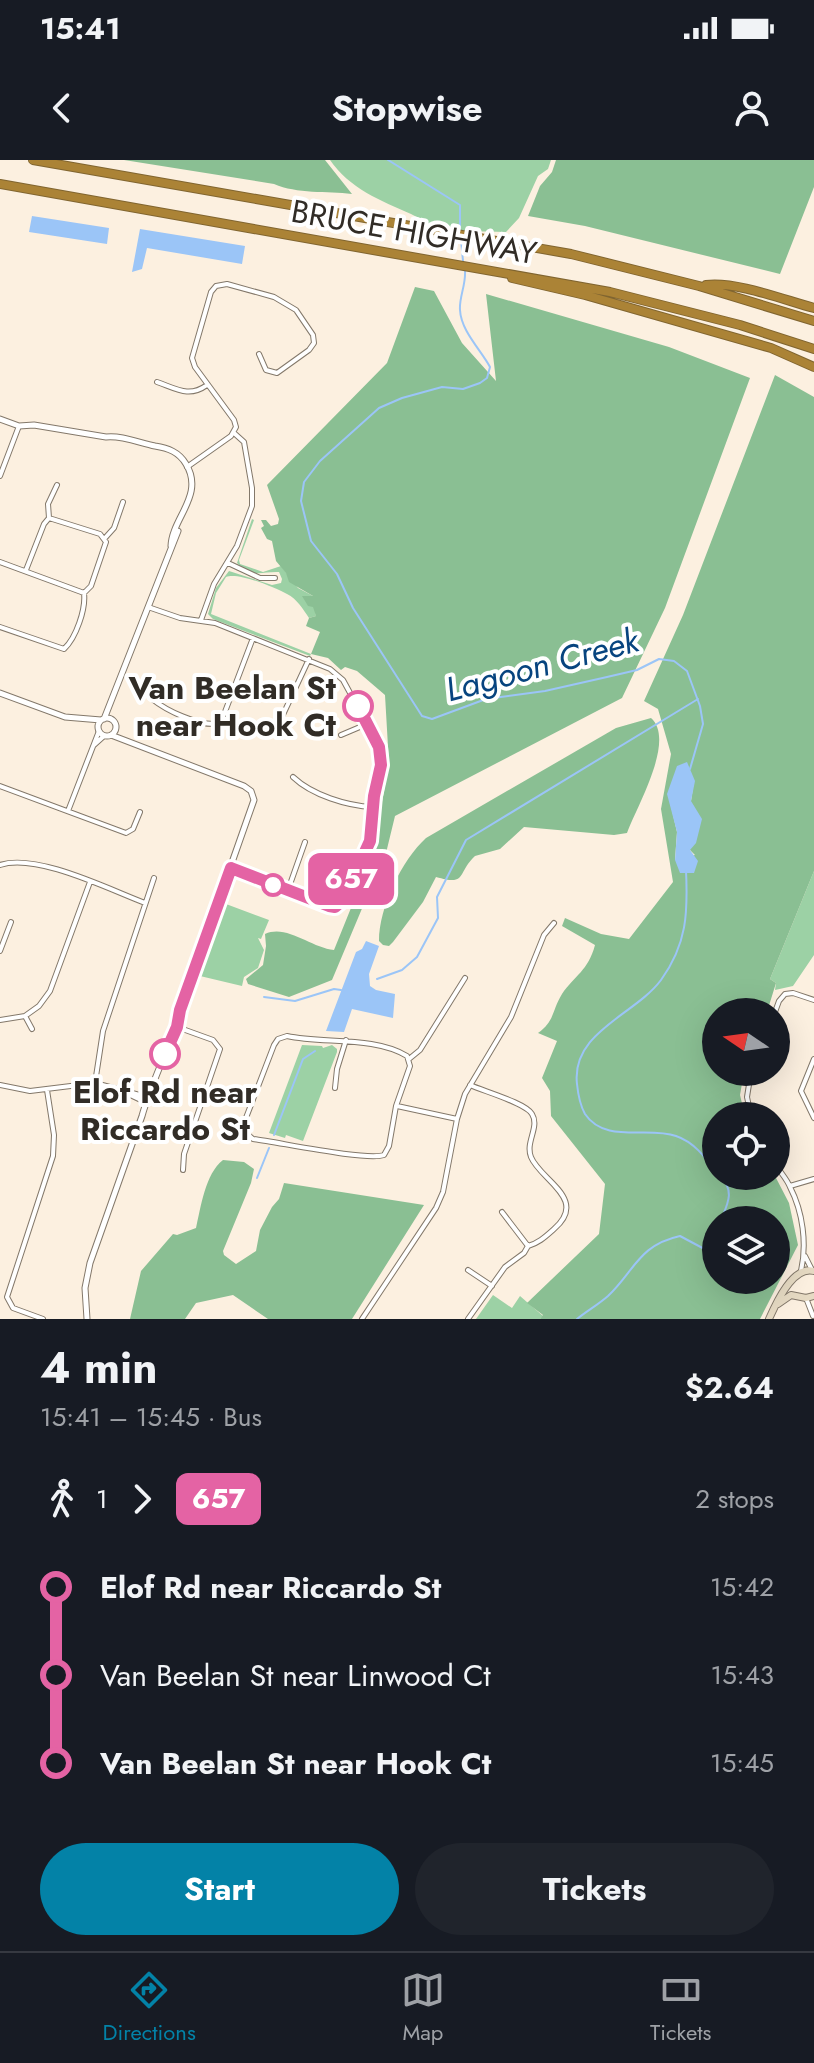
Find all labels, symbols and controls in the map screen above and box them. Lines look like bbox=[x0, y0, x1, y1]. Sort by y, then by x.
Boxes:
text: 15:41 bbox=[40, 7, 121, 50]
text: Stopwise bbox=[331, 82, 483, 134]
icon: back bbox=[40, 86, 84, 130]
icon: person bbox=[730, 86, 774, 130]
street label: BRUCE HIGHWAY bbox=[288, 188, 540, 276]
water label: Lagoon Creek bbox=[440, 615, 645, 714]
place label: Van Beelan St near Hook Ct bbox=[127, 665, 337, 748]
marker: Van Beelan St near Hook Ct bbox=[343, 691, 373, 721]
line badge: 657 bbox=[305, 853, 397, 905]
text: 657 bbox=[324, 858, 378, 899]
unlabelled marker bbox=[262, 874, 284, 896]
north arrow bbox=[702, 998, 790, 1086]
map controls bbox=[702, 998, 790, 1294]
marker: Elof Rd near Riccardo St bbox=[150, 1039, 180, 1069]
place label: Elof Rd near Riccardo St bbox=[73, 1069, 257, 1152]
button: locate bbox=[702, 1102, 790, 1190]
button: layers bbox=[702, 1206, 790, 1294]
text: 4 min bbox=[40, 1336, 157, 1400]
text: $2.64 bbox=[685, 1366, 774, 1409]
text: 15:41 – 15:45 · Bus bbox=[40, 1398, 262, 1436]
icon: walk bbox=[40, 1477, 84, 1521]
icon: forward bbox=[120, 1477, 164, 1521]
text: 657 bbox=[192, 1478, 245, 1519]
text: 1 bbox=[96, 1480, 108, 1518]
text: 2 stops bbox=[695, 1480, 774, 1518]
text: Elof Rd near Riccardo St bbox=[100, 1566, 441, 1609]
text: 15:42 bbox=[710, 1568, 774, 1606]
text: Van Beelan St near Linwood Ct bbox=[100, 1654, 491, 1697]
text: 15:43 bbox=[710, 1656, 774, 1694]
text: Van Beelan St near Hook Ct bbox=[100, 1742, 491, 1785]
text: 15:45 bbox=[710, 1744, 774, 1782]
button: Start bbox=[40, 1843, 399, 1935]
button: Tickets bbox=[415, 1843, 774, 1935]
tab: Directions bbox=[103, 1968, 196, 2048]
tab: Map bbox=[401, 1968, 445, 2048]
tab: Tickets bbox=[650, 1968, 711, 2048]

